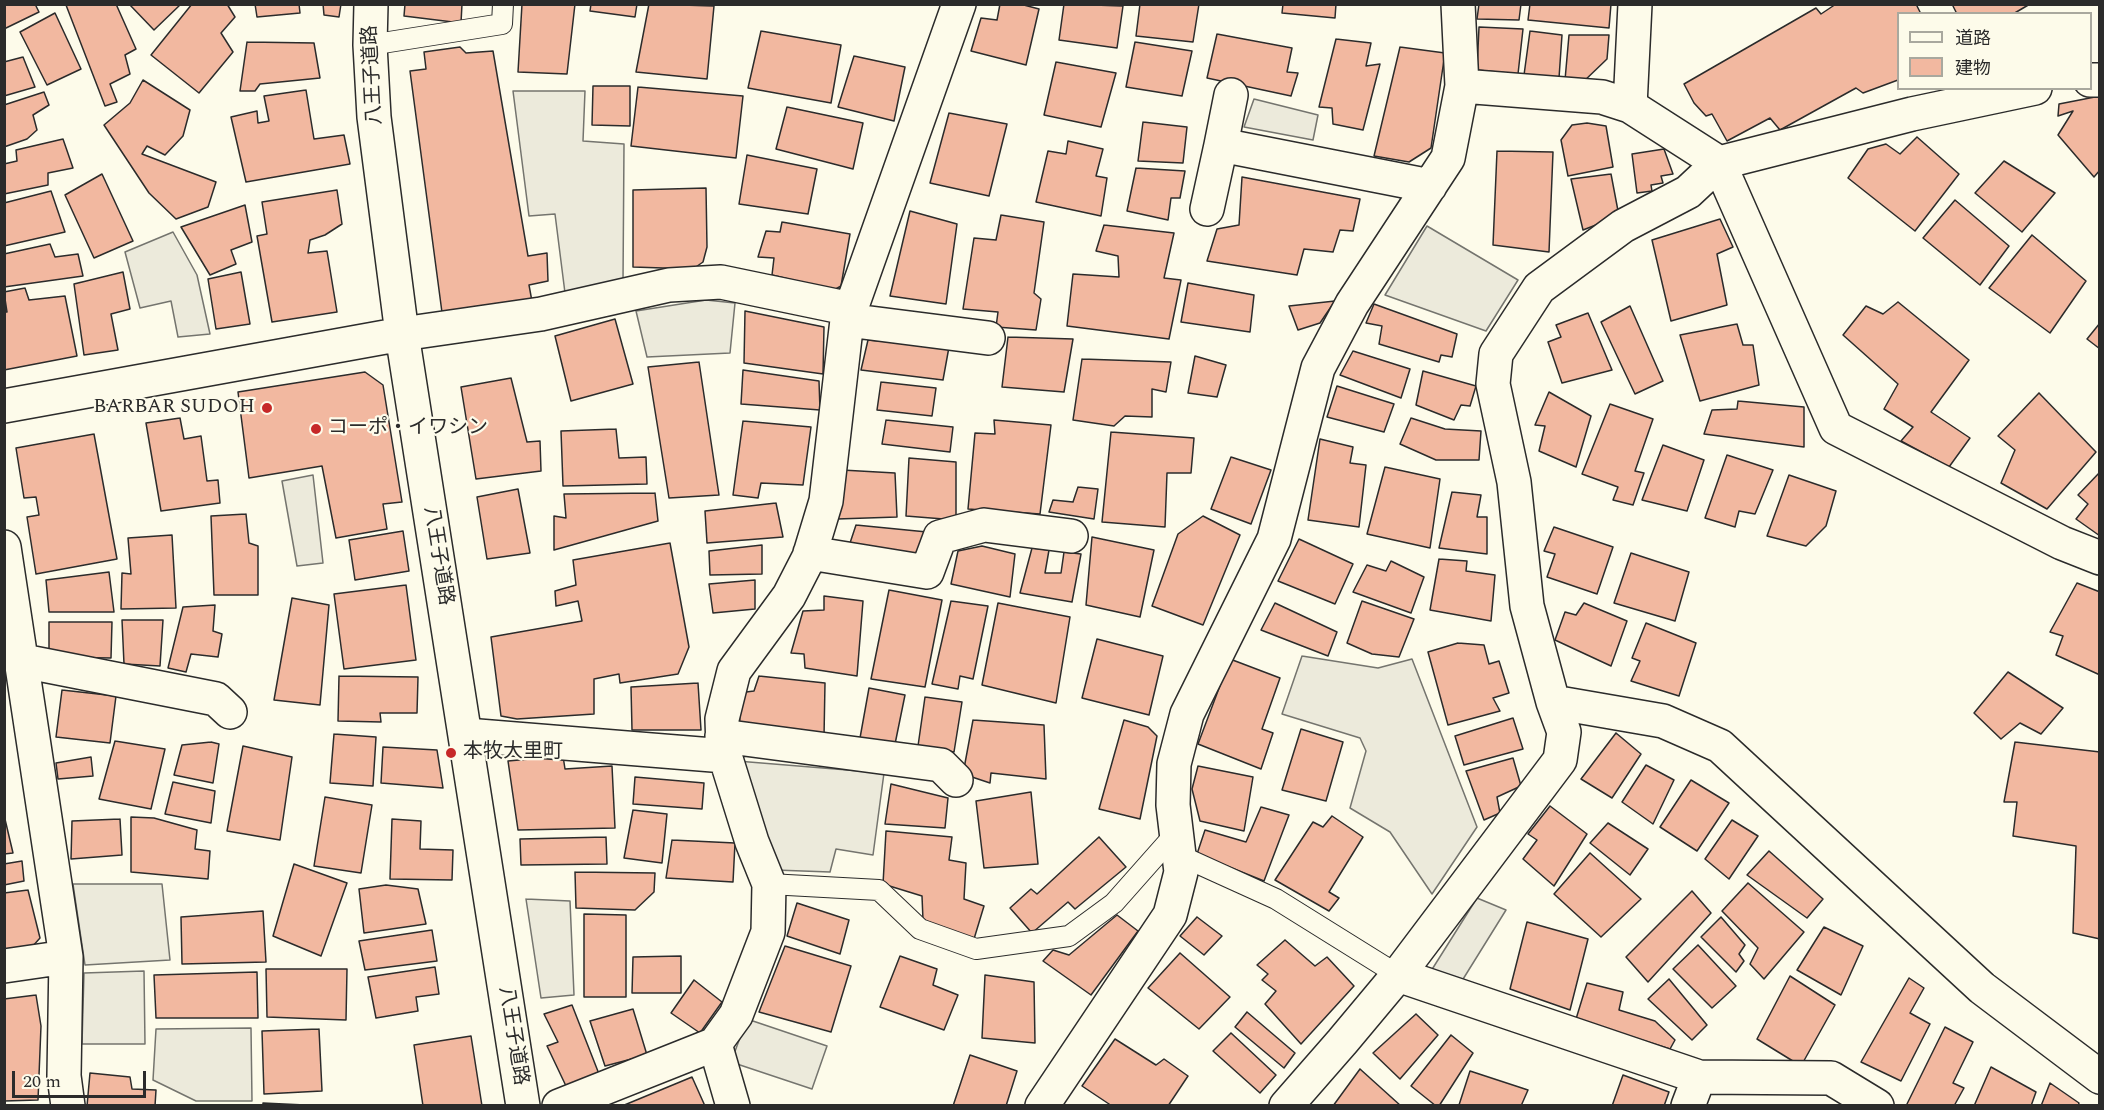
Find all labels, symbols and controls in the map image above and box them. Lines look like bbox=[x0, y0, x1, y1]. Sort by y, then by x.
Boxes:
legend bbox=[1897, 12, 2092, 90]
street label: 八王子道路 bbox=[359, 24, 389, 126]
text: 道路 bbox=[1955, 25, 1991, 52]
text: 建物 bbox=[1955, 55, 1991, 82]
place label: BARBAR SUDOH bbox=[93, 396, 255, 420]
marker: BARBAR SUDOH bbox=[260, 401, 274, 415]
place label: コーポ・イワシン bbox=[328, 417, 488, 441]
marker: コーポ・イワシン bbox=[309, 422, 323, 436]
street label: 八王子道路 bbox=[417, 505, 457, 607]
place label: 本牧大里町 bbox=[463, 741, 563, 765]
marker: 本牧大里町 bbox=[444, 746, 458, 760]
street label: 八王子道路 bbox=[492, 985, 532, 1087]
scale bar bbox=[15, 1059, 148, 1097]
text: 20 m bbox=[23, 1068, 61, 1095]

